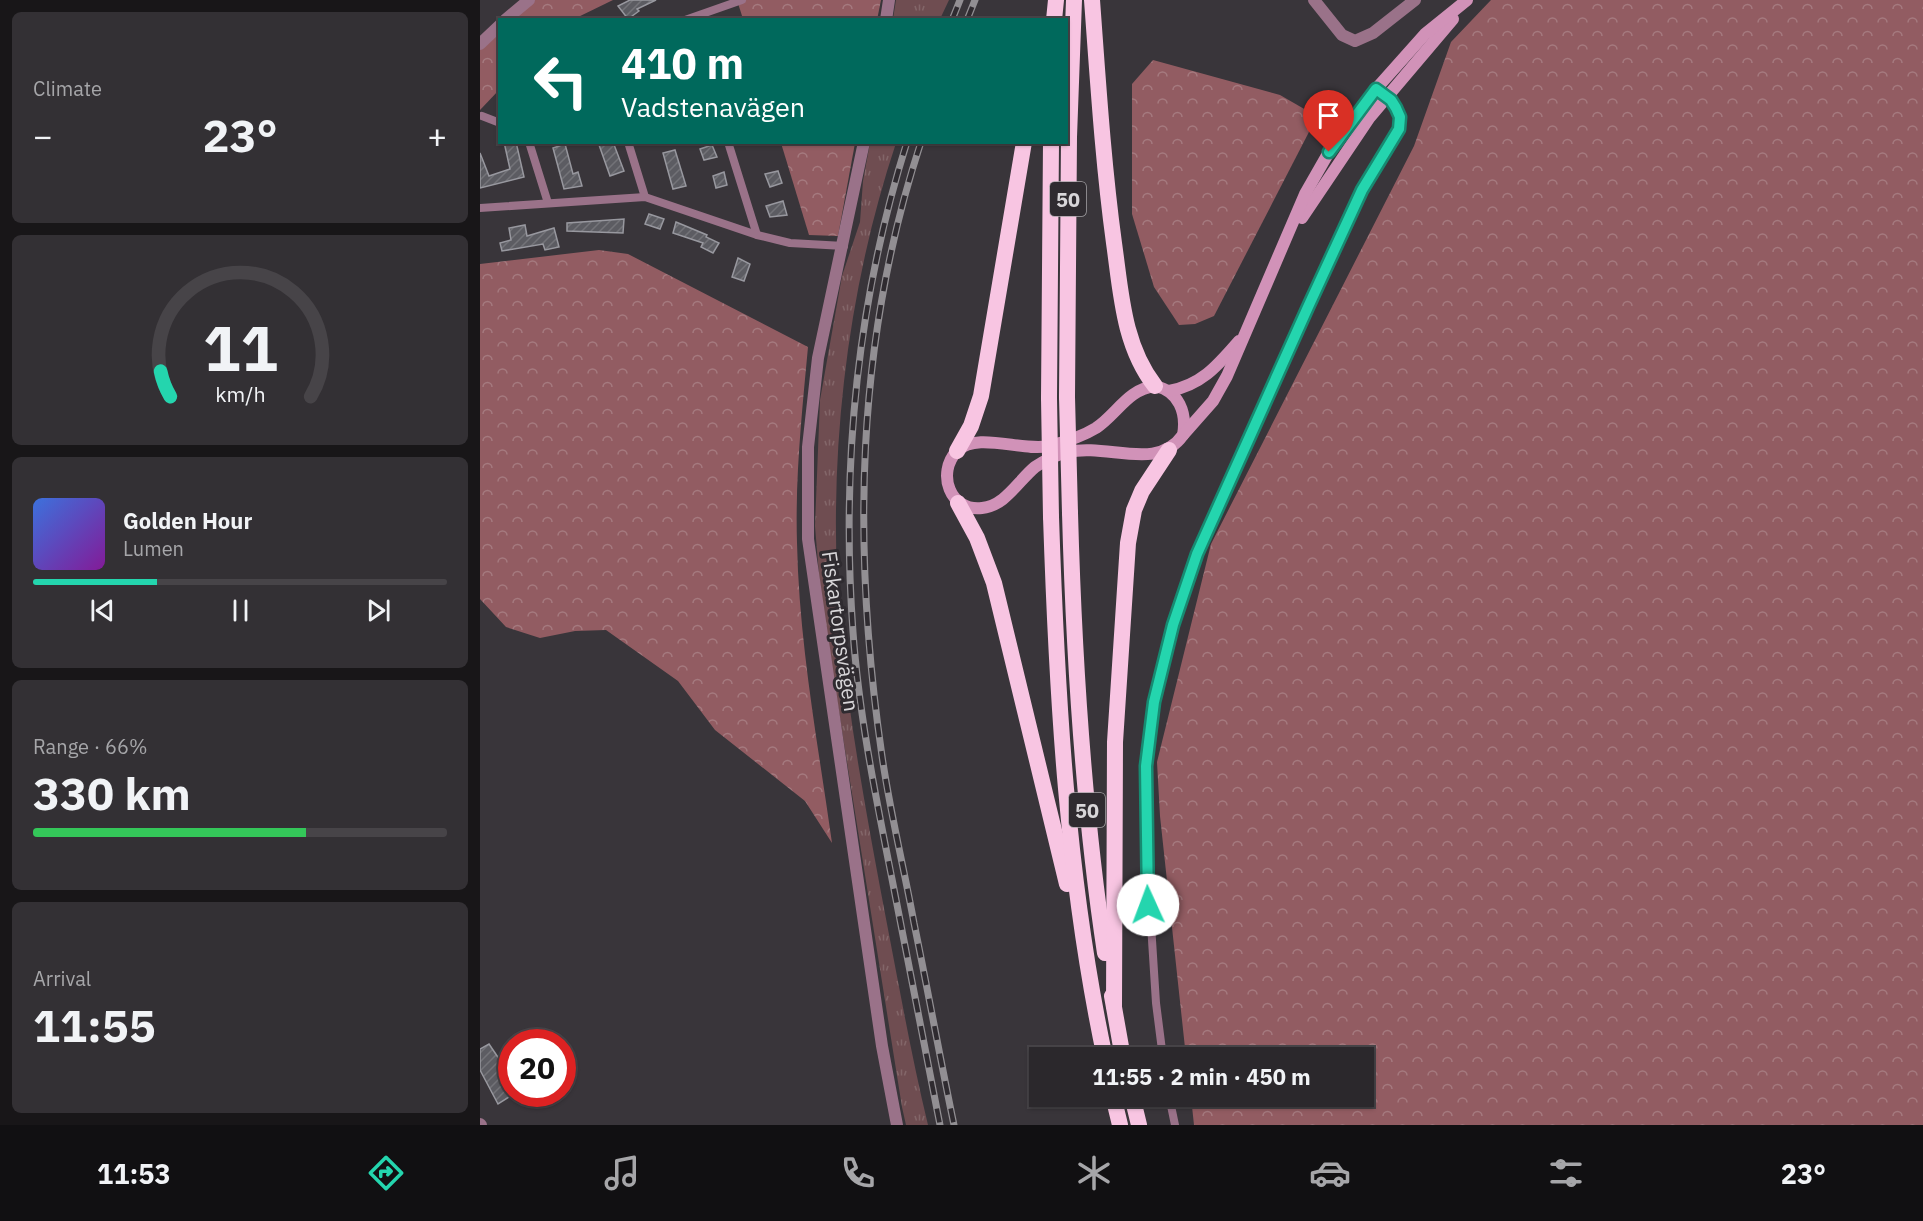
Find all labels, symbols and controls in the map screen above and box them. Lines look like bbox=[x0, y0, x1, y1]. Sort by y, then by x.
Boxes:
text: 410 m bbox=[621, 36, 744, 91]
icon: left bbox=[522, 42, 600, 120]
text: Climate bbox=[33, 75, 102, 102]
text: Vadstenavägen bbox=[621, 89, 805, 124]
pin bbox=[1303, 90, 1354, 152]
icon: arrive bbox=[1312, 99, 1345, 132]
text: 23° bbox=[202, 106, 278, 164]
text: − bbox=[33, 114, 53, 157]
text: + bbox=[427, 114, 447, 157]
road number: 50 bbox=[1050, 182, 1086, 216]
text: 11 bbox=[203, 307, 277, 388]
text: km/h bbox=[215, 380, 265, 408]
text: Golden Hour bbox=[123, 506, 252, 535]
text: Lumen bbox=[123, 535, 184, 562]
street label: Fiskartorpsvägen bbox=[816, 549, 866, 713]
icon: previous bbox=[86, 594, 119, 627]
icon: pause bbox=[224, 594, 257, 627]
icon: next bbox=[362, 594, 395, 627]
text: Range · 66% bbox=[33, 733, 148, 760]
text: 330 km bbox=[33, 764, 191, 822]
road number: 50 bbox=[1069, 793, 1105, 827]
position arrow bbox=[1116, 873, 1180, 937]
text: Arrival bbox=[33, 965, 91, 992]
text: 11:55 bbox=[33, 996, 156, 1054]
speed limit sign: 20 bbox=[498, 1029, 576, 1107]
text: 11:55 · 2 min · 450 m bbox=[1092, 1062, 1311, 1091]
icon: directions bbox=[365, 1152, 407, 1194]
icon: music bbox=[601, 1152, 643, 1194]
icon: phone bbox=[837, 1152, 879, 1194]
icon: climate bbox=[1073, 1152, 1115, 1194]
icon: car bbox=[1309, 1152, 1351, 1194]
icon: filters bbox=[1545, 1152, 1587, 1194]
text: 11:53 bbox=[97, 1156, 171, 1191]
text: 23° bbox=[1781, 1156, 1826, 1191]

